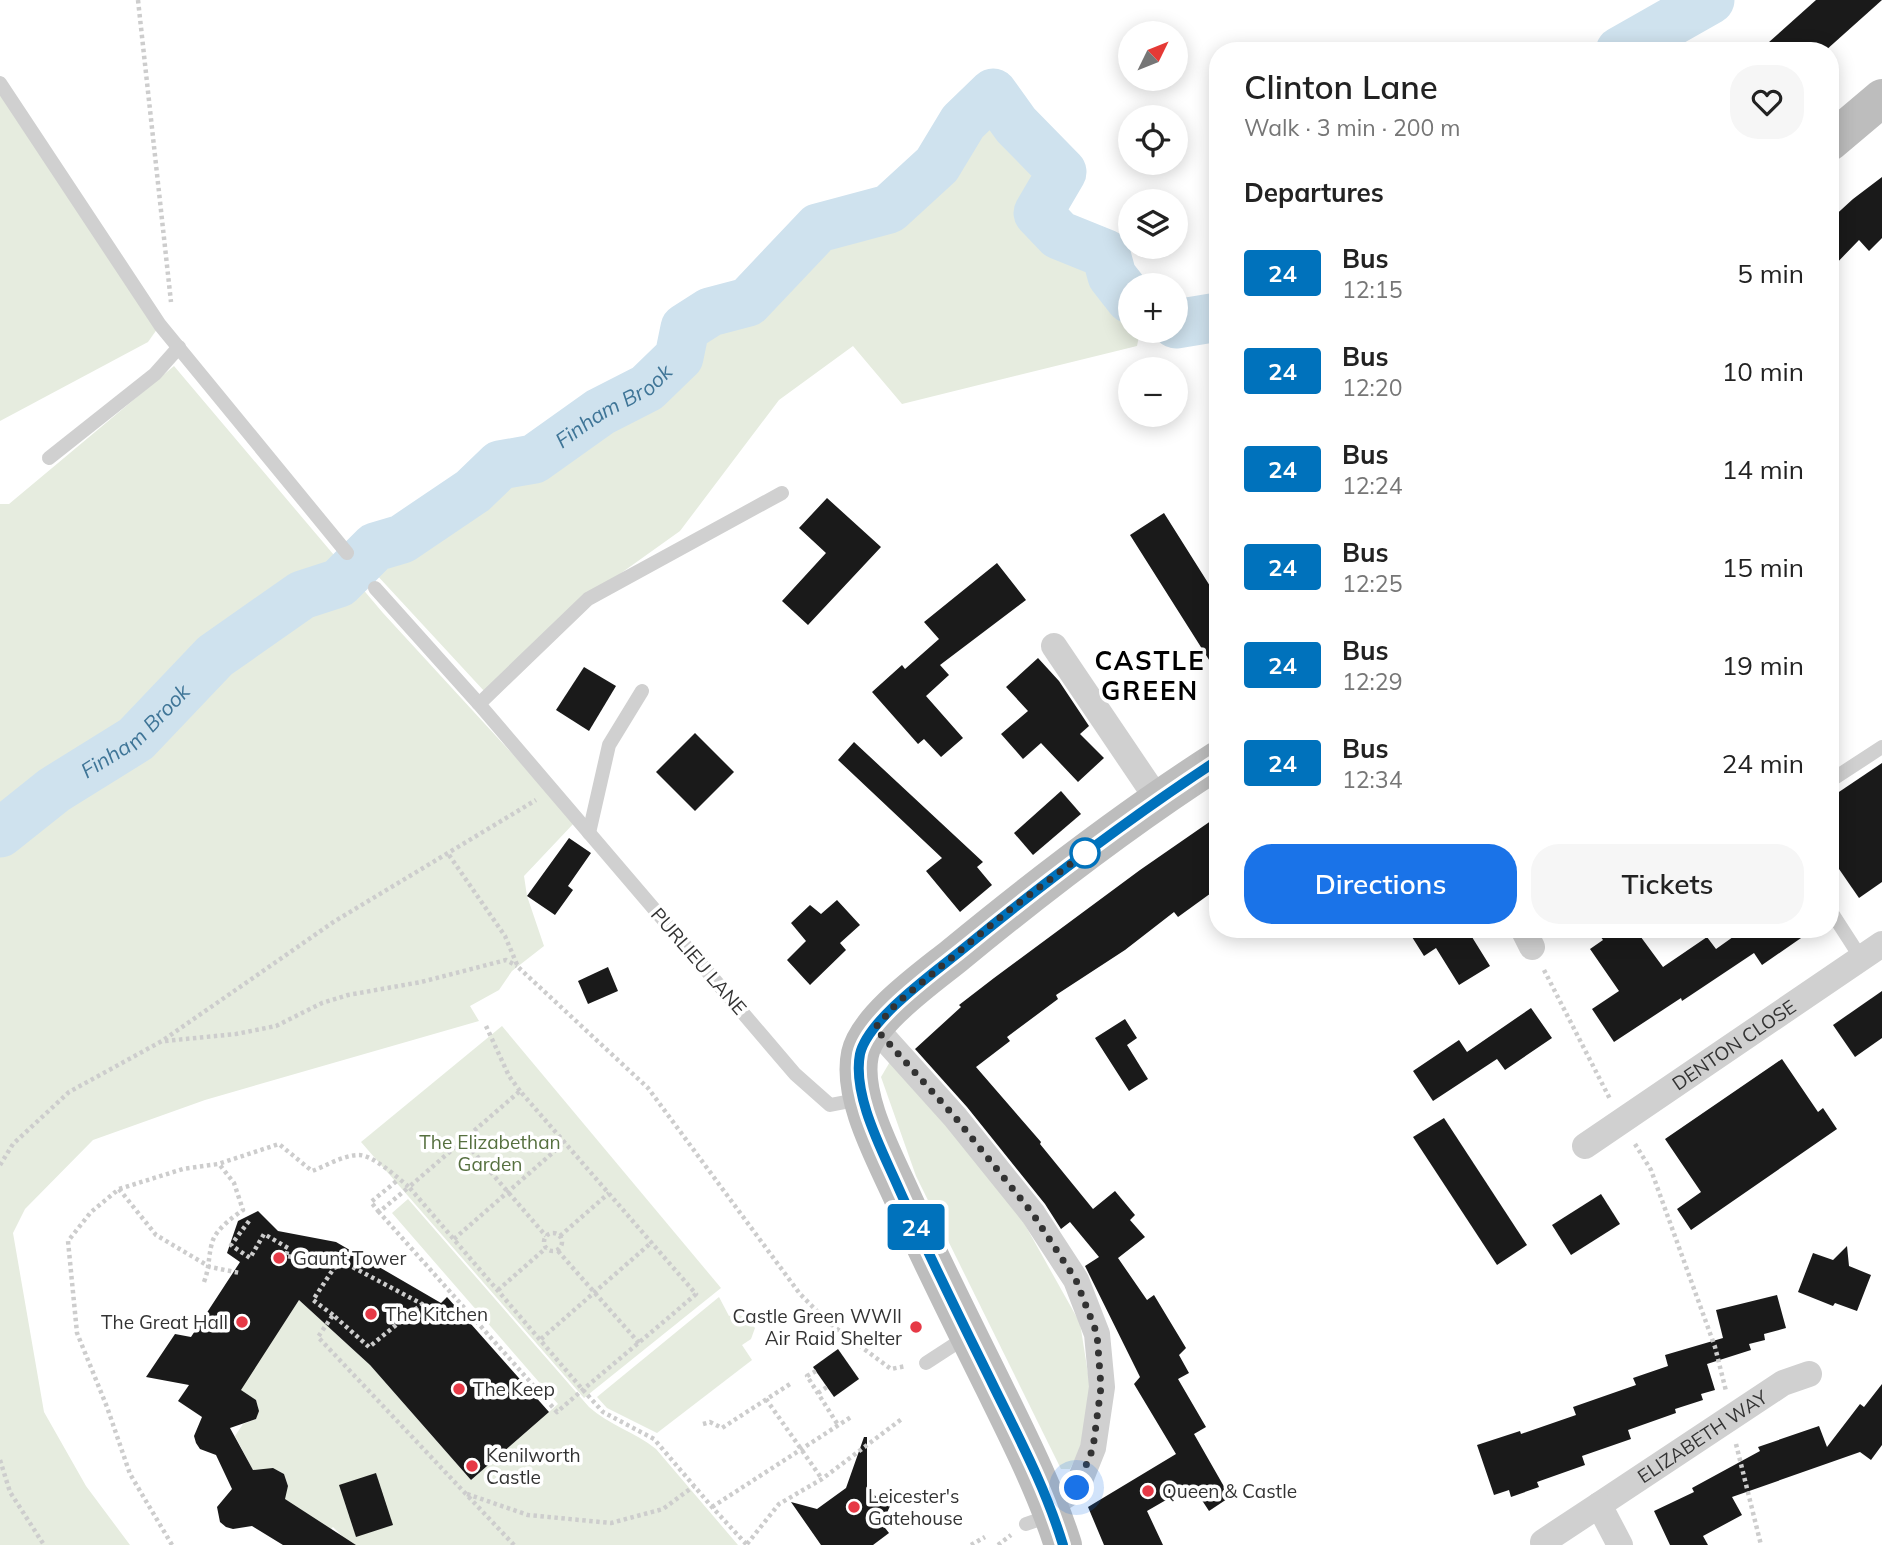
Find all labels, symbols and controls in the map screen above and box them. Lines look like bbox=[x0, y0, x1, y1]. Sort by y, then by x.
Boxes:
north arrow bbox=[1118, 21, 1188, 91]
map controls bbox=[1118, 21, 1188, 427]
button: heart bbox=[1730, 65, 1804, 139]
text: Clinton Lane bbox=[1244, 66, 1438, 107]
button: locate bbox=[1118, 105, 1188, 175]
text: Walk · 3 min · 200 m bbox=[1244, 113, 1461, 142]
text: Departures bbox=[1244, 176, 1384, 209]
button: layers bbox=[1118, 189, 1188, 259]
text: Bus bbox=[1342, 242, 1388, 275]
text: 5 min bbox=[1737, 257, 1804, 290]
text: 24 bbox=[1268, 258, 1297, 288]
button: + bbox=[1118, 273, 1188, 343]
text: 12:15 bbox=[1342, 275, 1402, 304]
text: Bus bbox=[1342, 340, 1388, 373]
text: 10 min bbox=[1722, 355, 1804, 388]
text: 24 bbox=[1268, 356, 1297, 386]
water label: Finham Brook bbox=[550, 357, 678, 453]
button: − bbox=[1118, 357, 1188, 427]
text: 12:20 bbox=[1342, 373, 1402, 402]
text: Bus bbox=[1342, 438, 1388, 471]
text: 14 min bbox=[1722, 453, 1804, 486]
text: 24 bbox=[1268, 454, 1297, 484]
text: 12:24 bbox=[1342, 471, 1402, 500]
text: Bus bbox=[1342, 536, 1388, 569]
text: 15 min bbox=[1722, 551, 1804, 584]
text: 24 bbox=[1268, 552, 1297, 582]
text: 12:25 bbox=[1342, 569, 1402, 598]
text: Bus bbox=[1342, 634, 1388, 667]
district label: CASTLE GREEN bbox=[1094, 644, 1206, 707]
text: 19 min bbox=[1722, 649, 1804, 682]
text: 24 bbox=[1268, 650, 1297, 680]
text: 12:29 bbox=[1342, 667, 1402, 696]
water label: Finham Brook bbox=[76, 677, 196, 783]
text: Bus bbox=[1342, 732, 1388, 765]
text: 24 min bbox=[1722, 747, 1804, 780]
text: 24 bbox=[1268, 748, 1297, 778]
text: 12:34 bbox=[1342, 765, 1402, 794]
unlabelled marker bbox=[1070, 838, 1100, 868]
button: Directions bbox=[1244, 844, 1517, 924]
button: Tickets bbox=[1531, 844, 1804, 924]
street label: PURLIEU LANE bbox=[646, 903, 752, 1019]
street label: DENTON CLOSE bbox=[1667, 994, 1800, 1095]
park label: The Elizabethan Garden bbox=[419, 1130, 561, 1176]
line badge: 24 bbox=[884, 1204, 948, 1250]
text: 24 bbox=[902, 1212, 930, 1242]
place label: Gaunt Tower bbox=[293, 1246, 406, 1270]
marker: Gaunt Tower bbox=[271, 1250, 287, 1266]
place label: The Kitchen bbox=[385, 1302, 488, 1326]
place label: Castle Green WWII Air Raid Shelter bbox=[733, 1304, 902, 1350]
marker: The Kitchen bbox=[363, 1306, 379, 1322]
place label: The Great Hall bbox=[101, 1310, 228, 1334]
marker: The Great Hall bbox=[234, 1314, 250, 1330]
marker: Castle Green WWII Air Raid Shelter bbox=[908, 1319, 924, 1335]
place label: The Keep bbox=[473, 1377, 555, 1401]
marker: The Keep bbox=[451, 1381, 467, 1397]
street label: ELIZABETH WAY bbox=[1633, 1385, 1772, 1488]
place label: Kenilworth Castle bbox=[486, 1443, 581, 1489]
marker: Kenilworth Castle bbox=[464, 1458, 480, 1474]
your location bbox=[1059, 1470, 1094, 1505]
place label: Queen & Castle bbox=[1162, 1479, 1297, 1503]
marker: Queen & Castle bbox=[1140, 1483, 1156, 1499]
place label: Leicester's Gatehouse bbox=[868, 1484, 963, 1530]
marker: Leicester's Gatehouse bbox=[846, 1499, 862, 1515]

